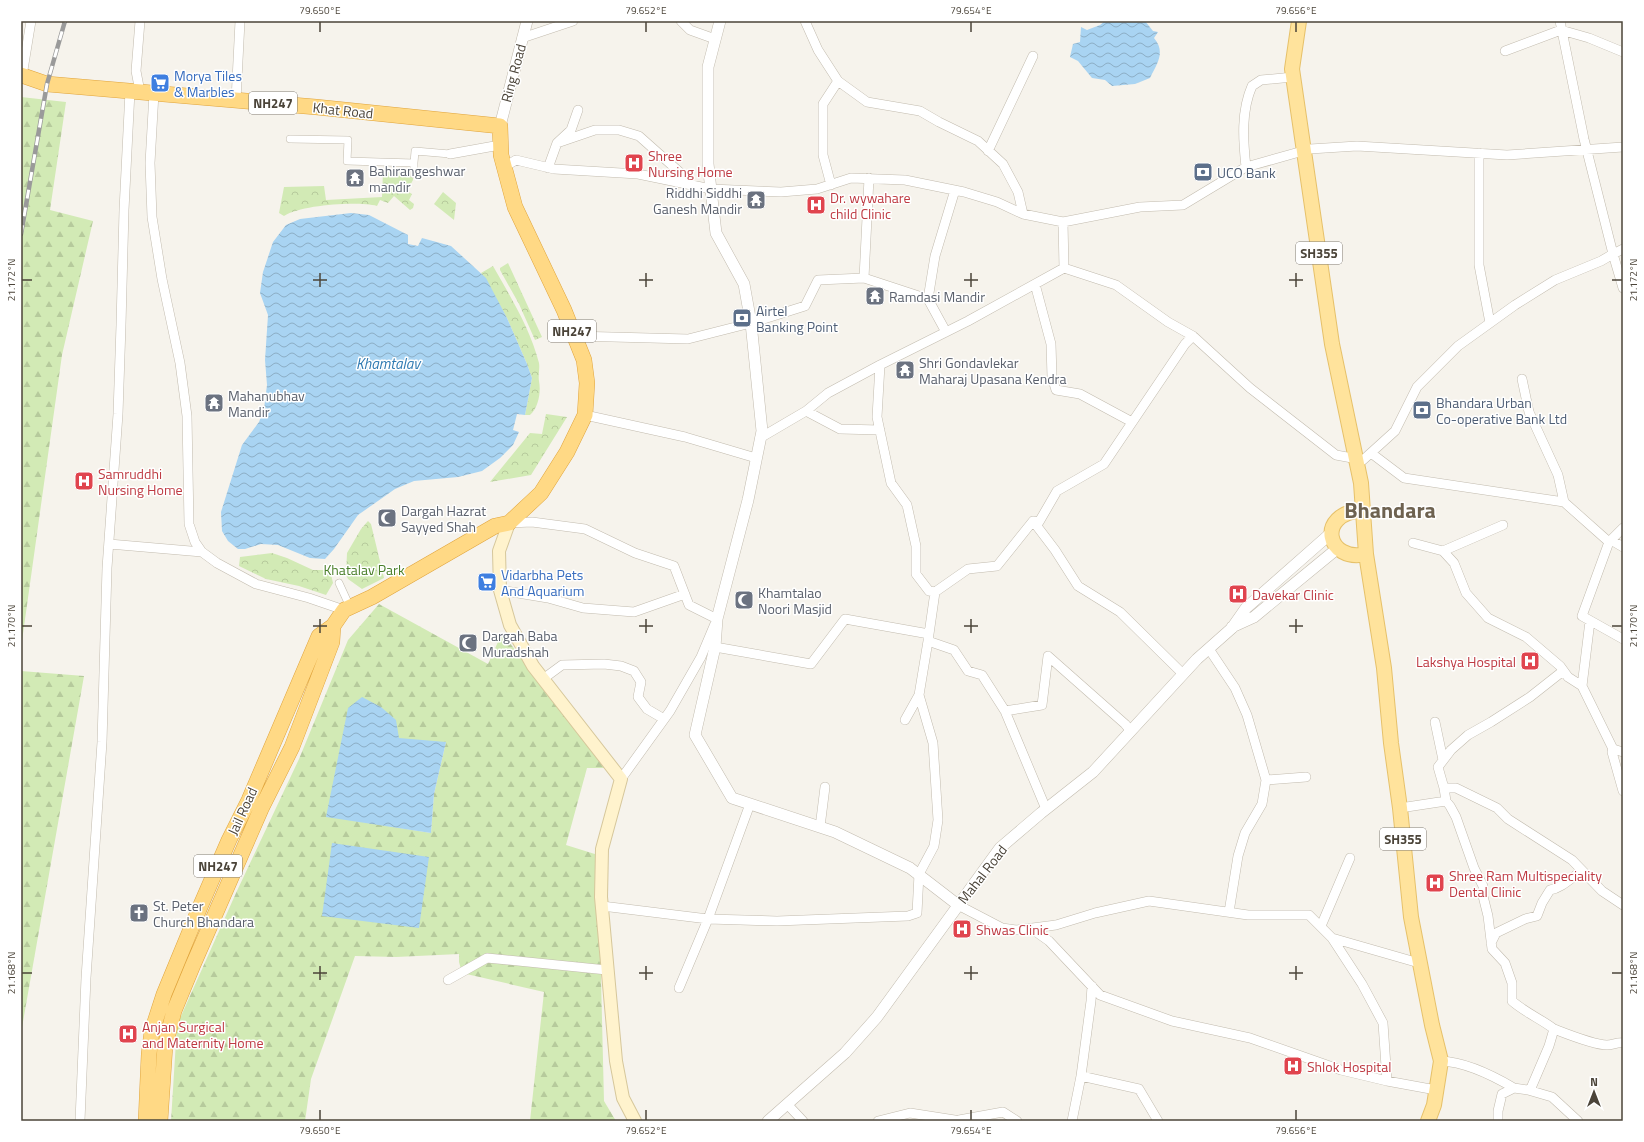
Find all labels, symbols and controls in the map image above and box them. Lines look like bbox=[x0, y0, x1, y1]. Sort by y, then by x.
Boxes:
text: 79.650°E bbox=[299, 3, 341, 18]
text: 79.652°E bbox=[625, 3, 667, 18]
text: 79.654°E bbox=[950, 3, 992, 18]
text: 79.656°E bbox=[1275, 3, 1317, 18]
street label: Ring Road bbox=[495, 41, 531, 105]
place label: Morya Tiles & Marbles bbox=[174, 65, 242, 102]
supermarket icon: Morya Tiles & Marbles bbox=[149, 72, 171, 94]
road number: NH247 bbox=[249, 92, 297, 114]
street label: Khat Road bbox=[312, 96, 374, 124]
place label: Shree Nursing Home bbox=[648, 145, 733, 182]
hospital icon: Shree Nursing Home bbox=[623, 152, 645, 174]
place label: Bahirangeshwar mandir bbox=[369, 160, 465, 197]
bank icon: UCO Bank bbox=[1192, 161, 1214, 183]
place label: UCO Bank bbox=[1217, 162, 1276, 183]
temple icon: Bahirangeshwar mandir bbox=[344, 167, 366, 189]
place label: Riddhi Siddhi Ganesh Mandir bbox=[653, 182, 742, 219]
place label: Dr. wywahare child Clinic bbox=[830, 187, 911, 224]
temple icon: Riddhi Siddhi Ganesh Mandir bbox=[745, 189, 767, 211]
hospital icon: Dr. wywahare child Clinic bbox=[805, 194, 827, 216]
road number: SH355 bbox=[1296, 242, 1342, 264]
text: 21.172°N bbox=[4, 259, 19, 301]
text: 21.172°N bbox=[1626, 259, 1641, 301]
temple icon: Ramdasi Mandir bbox=[864, 285, 886, 307]
place label: Ramdasi Mandir bbox=[889, 286, 985, 307]
place label: Airtel Banking Point bbox=[756, 300, 838, 337]
bank icon: Airtel Banking Point bbox=[731, 307, 753, 329]
road number: NH247 bbox=[548, 320, 596, 342]
water label: Khamtalav bbox=[356, 352, 422, 375]
place label: Shri Gondavlekar Maharaj Upasana Kendra bbox=[919, 352, 1066, 389]
temple icon: Shri Gondavlekar Maharaj Upasana Kendra bbox=[894, 359, 916, 381]
place label: Mahanubhav Mandir bbox=[228, 385, 305, 422]
temple icon: Mahanubhav Mandir bbox=[203, 392, 225, 414]
place label: Bhandara Urban Co-operative Bank Ltd bbox=[1436, 392, 1567, 429]
bank icon: Bhandara Urban Co-operative Bank Ltd bbox=[1411, 399, 1433, 421]
place label: Samruddhi Nursing Home bbox=[98, 463, 183, 500]
hospital icon: Samruddhi Nursing Home bbox=[73, 470, 95, 492]
district label: Bhandara bbox=[1344, 493, 1436, 527]
place label: Dargah Hazrat Sayyed Shah bbox=[401, 500, 486, 537]
mosque icon: Dargah Hazrat Sayyed Shah bbox=[376, 507, 398, 529]
park label: Khatalav Park bbox=[323, 559, 405, 580]
place label: Vidarbha Pets And Aquarium bbox=[501, 564, 584, 601]
supermarket icon: Vidarbha Pets And Aquarium bbox=[476, 571, 498, 593]
place label: Khamtalao Noori Masjid bbox=[758, 582, 832, 619]
hospital icon: Davekar Clinic bbox=[1227, 583, 1249, 605]
place label: Davekar Clinic bbox=[1252, 584, 1334, 605]
mosque icon: Khamtalao Noori Masjid bbox=[733, 589, 755, 611]
text: 21.170°N bbox=[4, 605, 19, 647]
text: 21.170°N bbox=[1626, 605, 1641, 647]
place label: Dargah Baba Muradshah bbox=[482, 625, 558, 662]
mosque icon: Dargah Baba Muradshah bbox=[457, 632, 479, 654]
hospital icon: Lakshya Hospital bbox=[1519, 650, 1541, 672]
place label: Lakshya Hospital bbox=[1416, 651, 1516, 672]
street label: Jail Road bbox=[222, 784, 262, 838]
road number: SH355 bbox=[1380, 828, 1426, 850]
street label: Mahal Road bbox=[952, 840, 1012, 908]
road number: NH247 bbox=[194, 855, 242, 877]
place label: Shree Ram Multispeciality Dental Clinic bbox=[1449, 865, 1602, 902]
hospital icon: Shree Ram Multispeciality Dental Clinic bbox=[1424, 872, 1446, 894]
place label: St. Peter Church Bhandara bbox=[153, 895, 254, 932]
church icon: St. Peter Church Bhandara bbox=[128, 902, 150, 924]
hospital icon: Shwas Clinic bbox=[951, 918, 973, 940]
place label: Shwas Clinic bbox=[976, 919, 1049, 940]
text: 21.168°N bbox=[4, 952, 19, 994]
text: 21.168°N bbox=[1626, 952, 1641, 994]
place label: Anjan Surgical and Maternity Home bbox=[142, 1016, 264, 1053]
hospital icon: Anjan Surgical and Maternity Home bbox=[117, 1023, 139, 1045]
hospital icon: Shlok Hospital bbox=[1282, 1055, 1304, 1077]
place label: Shlok Hospital bbox=[1307, 1056, 1391, 1077]
north arrow bbox=[1574, 1072, 1614, 1112]
text: N bbox=[1590, 1074, 1598, 1090]
text: 79.650°E bbox=[299, 1123, 341, 1138]
text: 79.652°E bbox=[625, 1123, 667, 1138]
text: 79.654°E bbox=[950, 1123, 992, 1138]
text: 79.656°E bbox=[1275, 1123, 1317, 1138]

